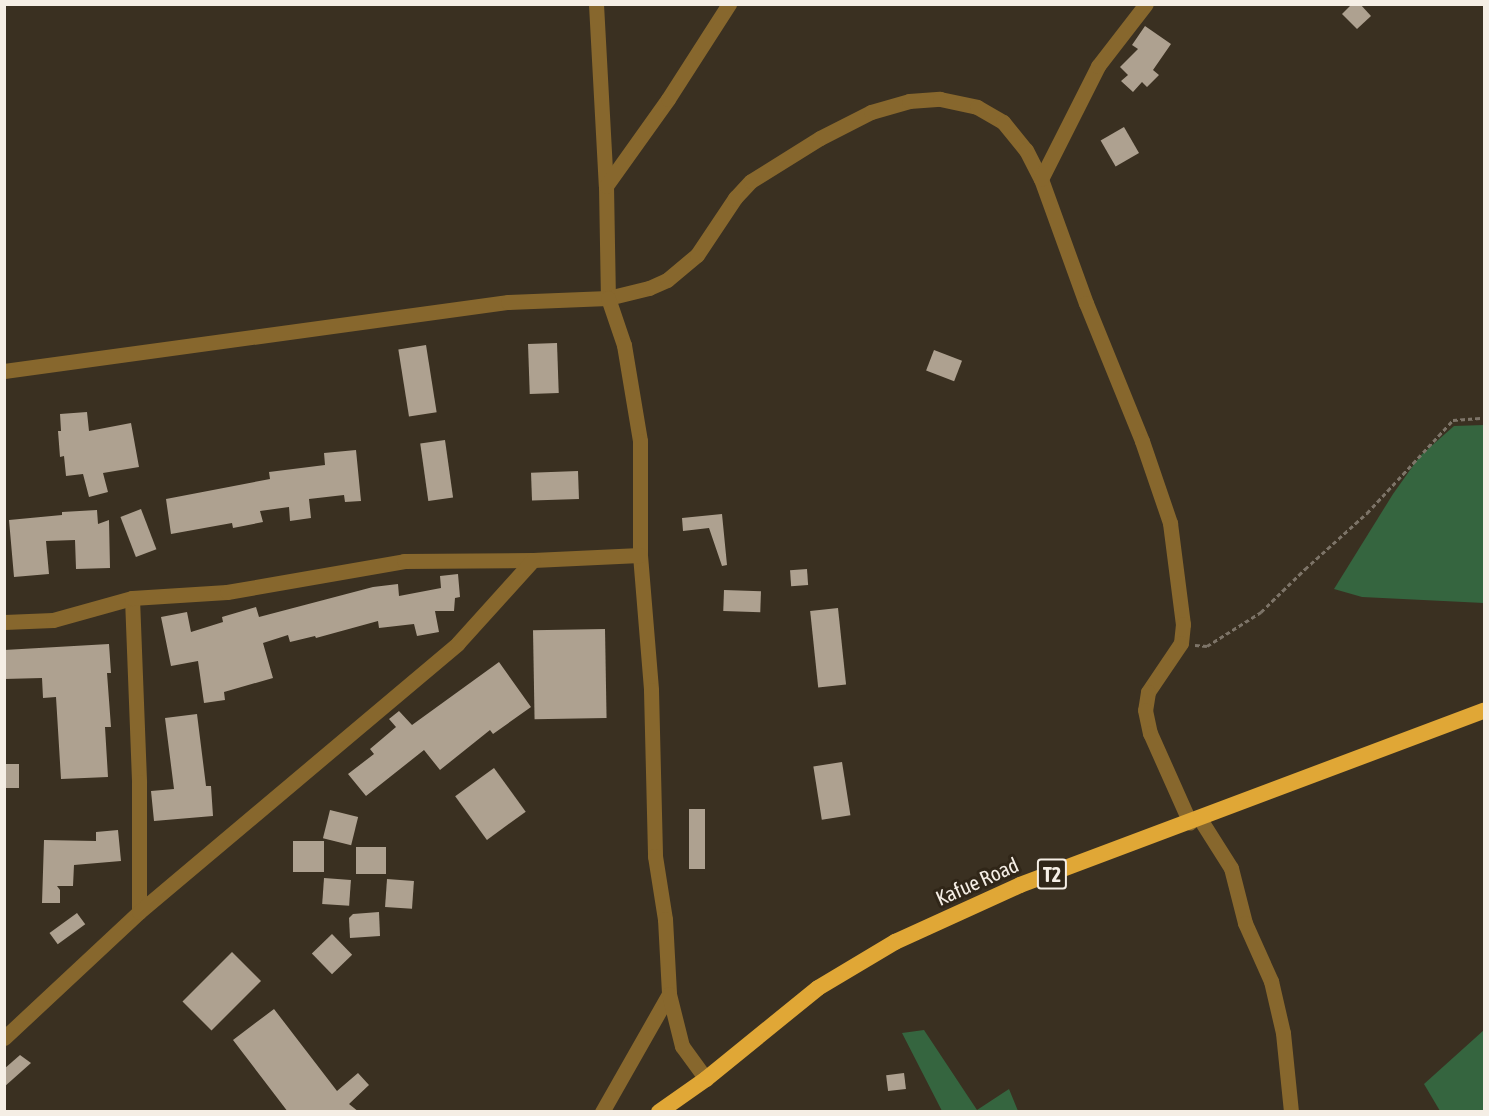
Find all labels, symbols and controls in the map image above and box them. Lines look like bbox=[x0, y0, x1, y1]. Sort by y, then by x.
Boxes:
street label: Kafue Road bbox=[932, 852, 1022, 910]
road number: T2 bbox=[1036, 857, 1068, 891]

